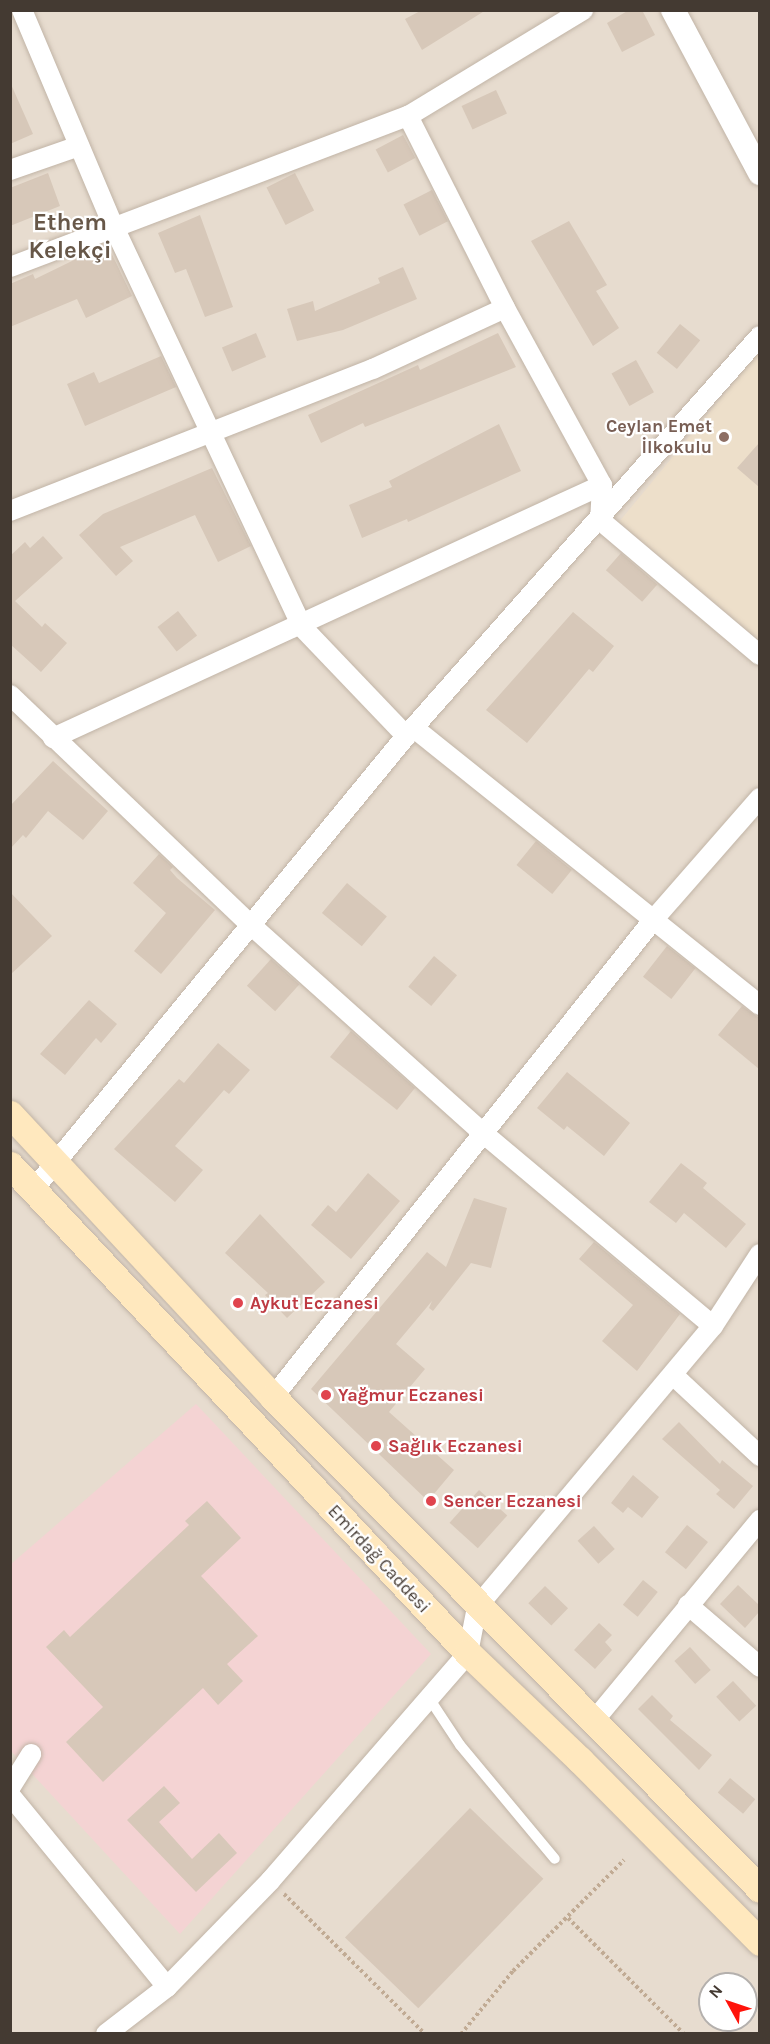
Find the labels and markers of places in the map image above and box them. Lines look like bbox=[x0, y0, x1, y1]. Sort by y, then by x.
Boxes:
place label: Ceylan Emet İlkokulu bbox=[606, 416, 712, 458]
marker: Ceylan Emet İlkokulu bbox=[717, 430, 731, 444]
place label: Aykut Eczanesi bbox=[250, 1292, 379, 1314]
marker: Aykut Eczanesi bbox=[231, 1296, 245, 1310]
place label: Yağmur Eczanesi bbox=[338, 1384, 484, 1406]
marker: Yağmur Eczanesi bbox=[319, 1388, 333, 1402]
place label: Sağlık Eczanesi bbox=[388, 1435, 523, 1457]
marker: Sağlık Eczanesi bbox=[369, 1439, 383, 1453]
place label: Sencer Eczanesi bbox=[443, 1490, 582, 1512]
marker: Sencer Eczanesi bbox=[424, 1494, 438, 1508]

